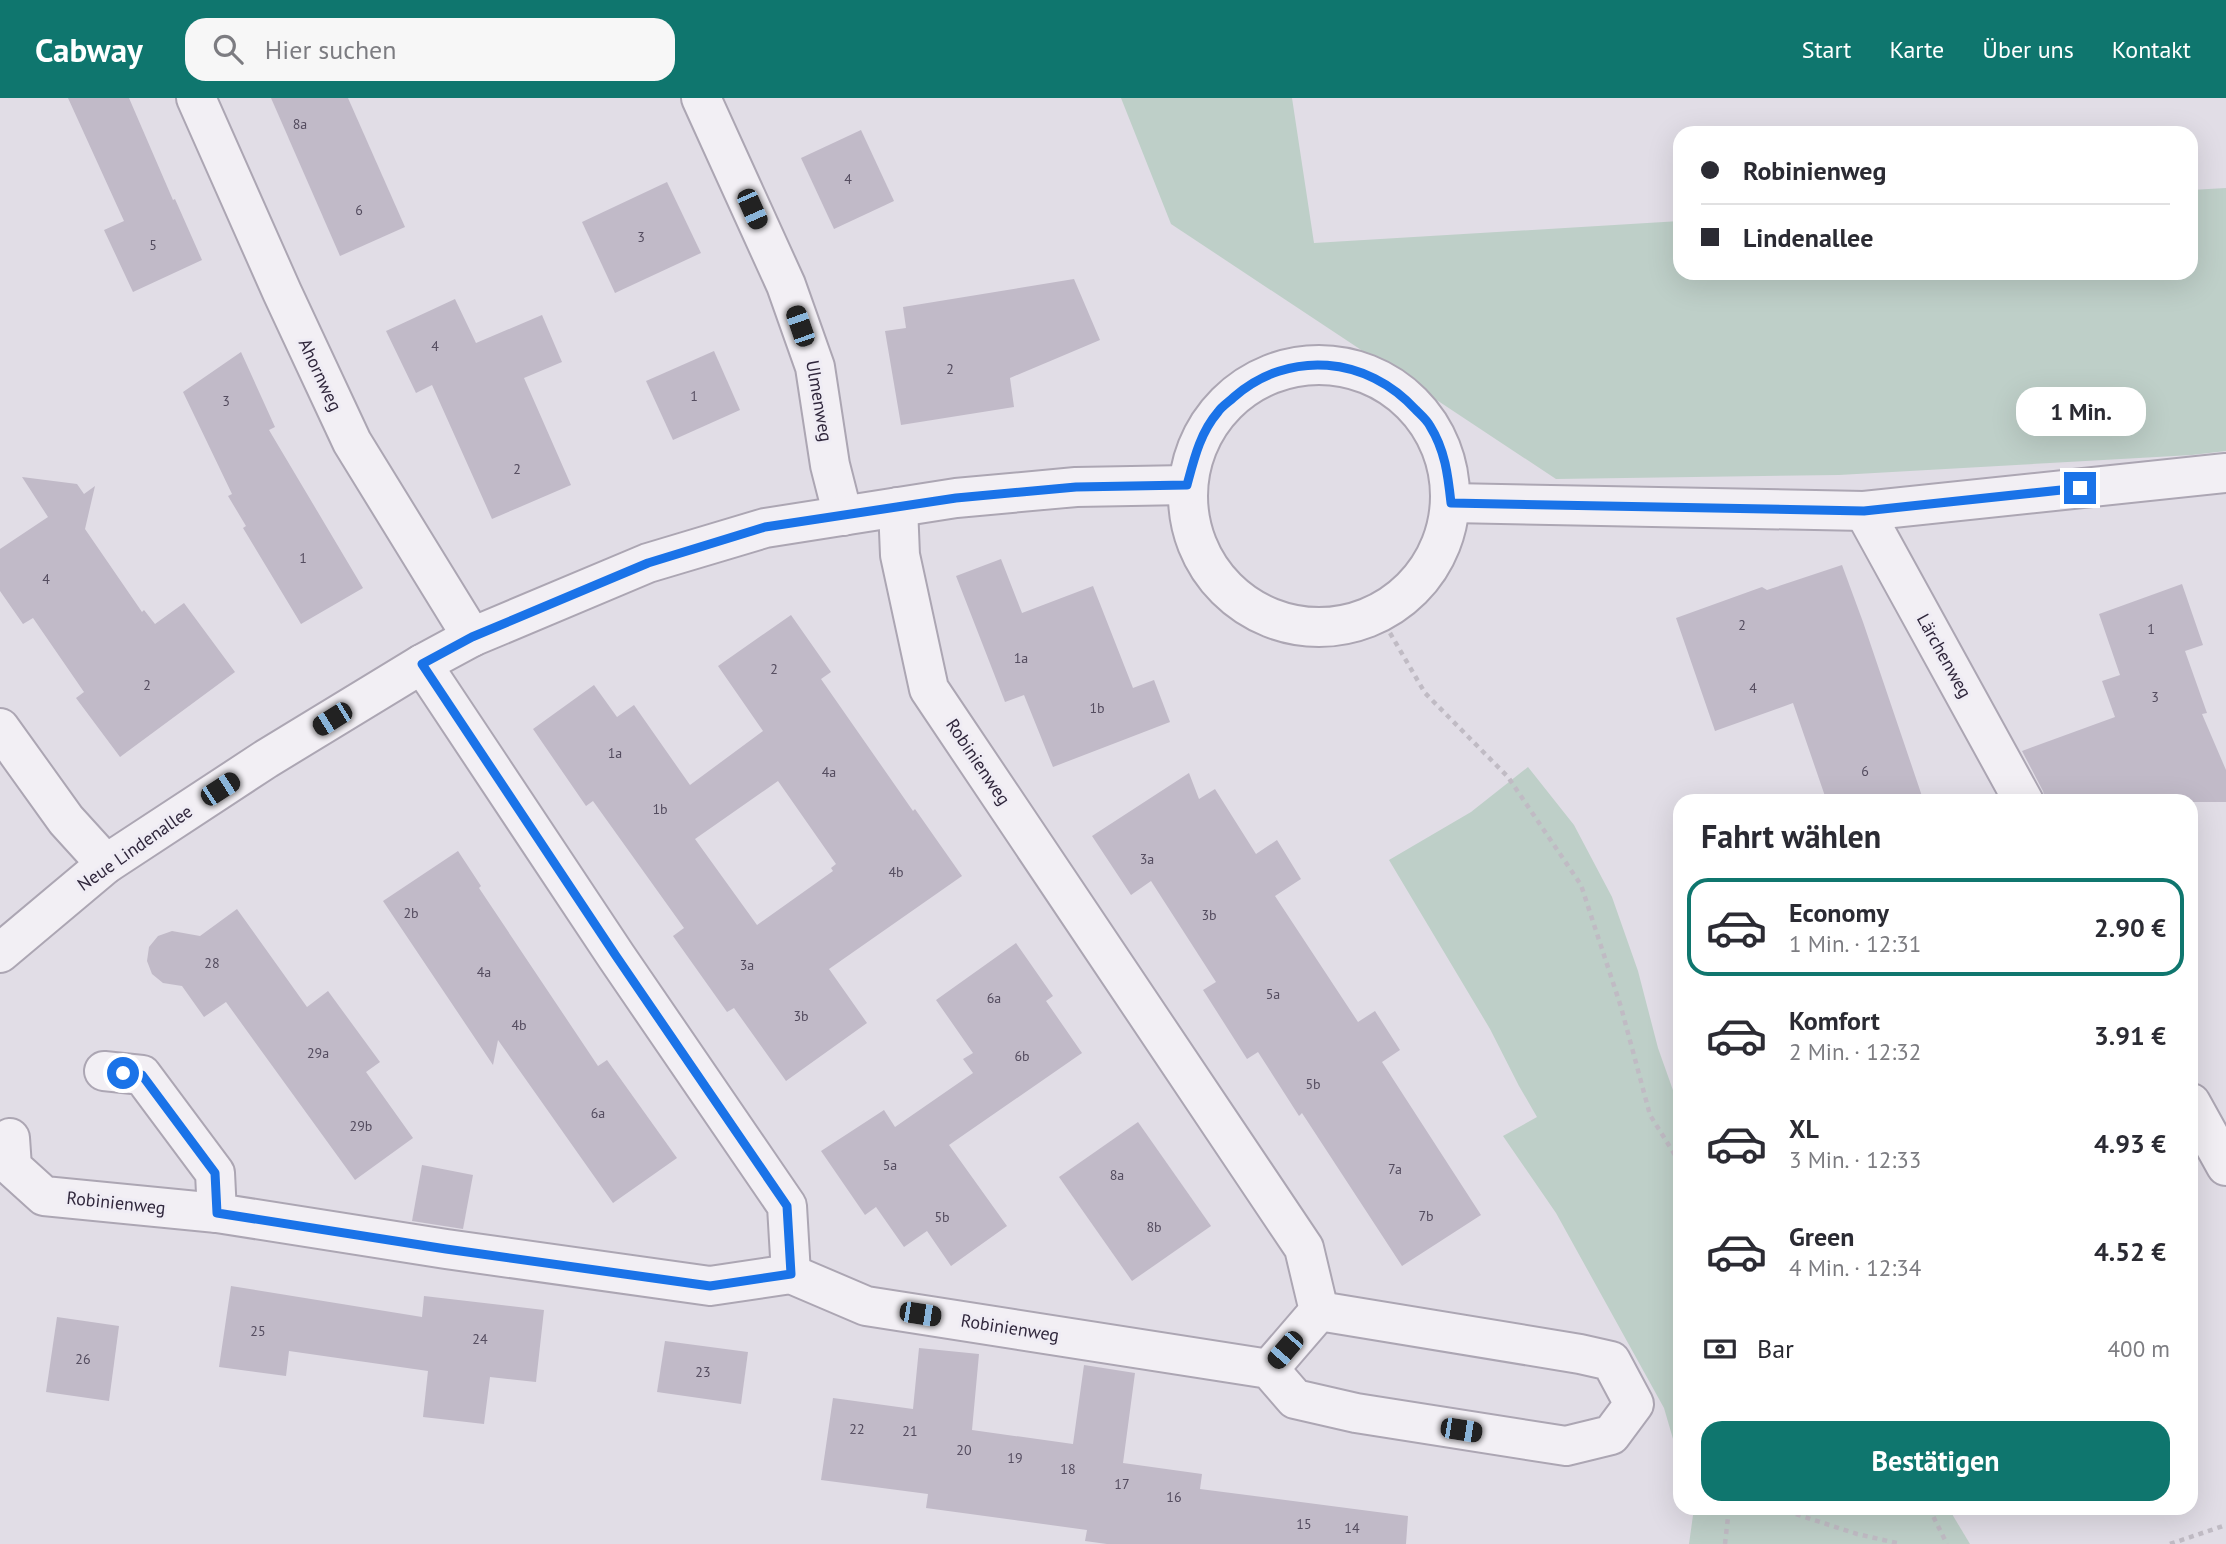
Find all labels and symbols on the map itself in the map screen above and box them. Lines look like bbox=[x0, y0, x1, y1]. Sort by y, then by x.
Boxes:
house number: 8a bbox=[293, 115, 307, 133]
house number: 4 bbox=[844, 170, 852, 188]
car bbox=[734, 186, 771, 232]
house number: 6 bbox=[355, 201, 363, 219]
house number: 3 bbox=[637, 228, 645, 246]
house number: 5 bbox=[149, 236, 157, 254]
car bbox=[784, 303, 817, 349]
street label: Ahornweg bbox=[294, 335, 347, 415]
house number: 4 bbox=[431, 337, 439, 355]
street label: Ulmenweg bbox=[801, 358, 838, 443]
house number: 2 bbox=[946, 360, 954, 378]
callout: 1 Min. bbox=[2015, 386, 2145, 436]
house number: 1 bbox=[690, 387, 698, 405]
house number: 3 bbox=[222, 392, 230, 410]
house number: 2 bbox=[513, 460, 521, 478]
route end bbox=[2064, 472, 2096, 504]
house number: 1 bbox=[299, 549, 307, 567]
house number: 4 bbox=[42, 570, 50, 588]
street label: Lärchenweg bbox=[1912, 610, 1977, 702]
house number: 2 bbox=[1738, 616, 1746, 634]
house number: 1 bbox=[2147, 620, 2155, 638]
house number: 1a bbox=[1014, 649, 1028, 667]
house number: 2 bbox=[770, 660, 778, 678]
house number: 2 bbox=[143, 676, 151, 694]
house number: 4 bbox=[1749, 679, 1757, 697]
house number: 3 bbox=[2151, 688, 2159, 706]
car bbox=[309, 699, 356, 739]
house number: 1b bbox=[1089, 699, 1105, 717]
street label: Robinienweg bbox=[941, 714, 1016, 809]
house number: 1a bbox=[608, 744, 622, 762]
house number: 6 bbox=[1861, 762, 1869, 780]
house number: 4a bbox=[822, 763, 836, 781]
car bbox=[197, 769, 244, 809]
street label: Neue Lindenallee bbox=[73, 799, 197, 896]
house number: 1b bbox=[652, 800, 668, 818]
house number: 3a bbox=[1140, 850, 1154, 868]
house number: 4b bbox=[888, 863, 904, 881]
house number: 2b bbox=[403, 904, 419, 922]
house number: 3b bbox=[1201, 906, 1217, 924]
house number: 28 bbox=[204, 954, 220, 972]
house number: 3a bbox=[740, 956, 754, 974]
house number: 4a bbox=[477, 963, 491, 981]
house number: 5a bbox=[1266, 985, 1280, 1003]
house number: 6a bbox=[987, 989, 1001, 1007]
house number: 3b bbox=[793, 1007, 809, 1025]
house number: 4b bbox=[511, 1016, 527, 1034]
house number: 29a bbox=[307, 1044, 329, 1062]
house number: 6b bbox=[1014, 1047, 1030, 1065]
route start bbox=[107, 1057, 139, 1089]
house number: 5b bbox=[1305, 1075, 1321, 1093]
house number: 6a bbox=[591, 1104, 605, 1122]
house number: 29b bbox=[350, 1117, 372, 1135]
house number: 5a bbox=[883, 1156, 897, 1174]
house number: 7a bbox=[1388, 1160, 1402, 1178]
house number: 8a bbox=[1110, 1166, 1124, 1184]
street label: Robinienweg bbox=[65, 1186, 167, 1219]
house number: 7b bbox=[1418, 1207, 1434, 1225]
house number: 5b bbox=[934, 1208, 950, 1226]
house number: 8b bbox=[1146, 1218, 1162, 1236]
car bbox=[898, 1300, 943, 1328]
street label: Robinienweg bbox=[959, 1308, 1061, 1347]
house number: 25 bbox=[250, 1322, 266, 1340]
car bbox=[1264, 1327, 1307, 1373]
house number: 24 bbox=[472, 1330, 488, 1348]
house number: 26 bbox=[75, 1350, 91, 1368]
house number: 23 bbox=[695, 1363, 711, 1381]
car bbox=[1439, 1416, 1484, 1444]
house number: 22 bbox=[849, 1420, 865, 1438]
house number: 21 bbox=[902, 1422, 918, 1440]
house number: 20 bbox=[956, 1441, 972, 1459]
house number: 19 bbox=[1007, 1449, 1023, 1467]
house number: 18 bbox=[1060, 1460, 1076, 1478]
house number: 17 bbox=[1114, 1475, 1130, 1493]
house number: 16 bbox=[1166, 1488, 1182, 1506]
house number: 15 bbox=[1296, 1515, 1312, 1533]
house number: 14 bbox=[1344, 1519, 1360, 1537]

